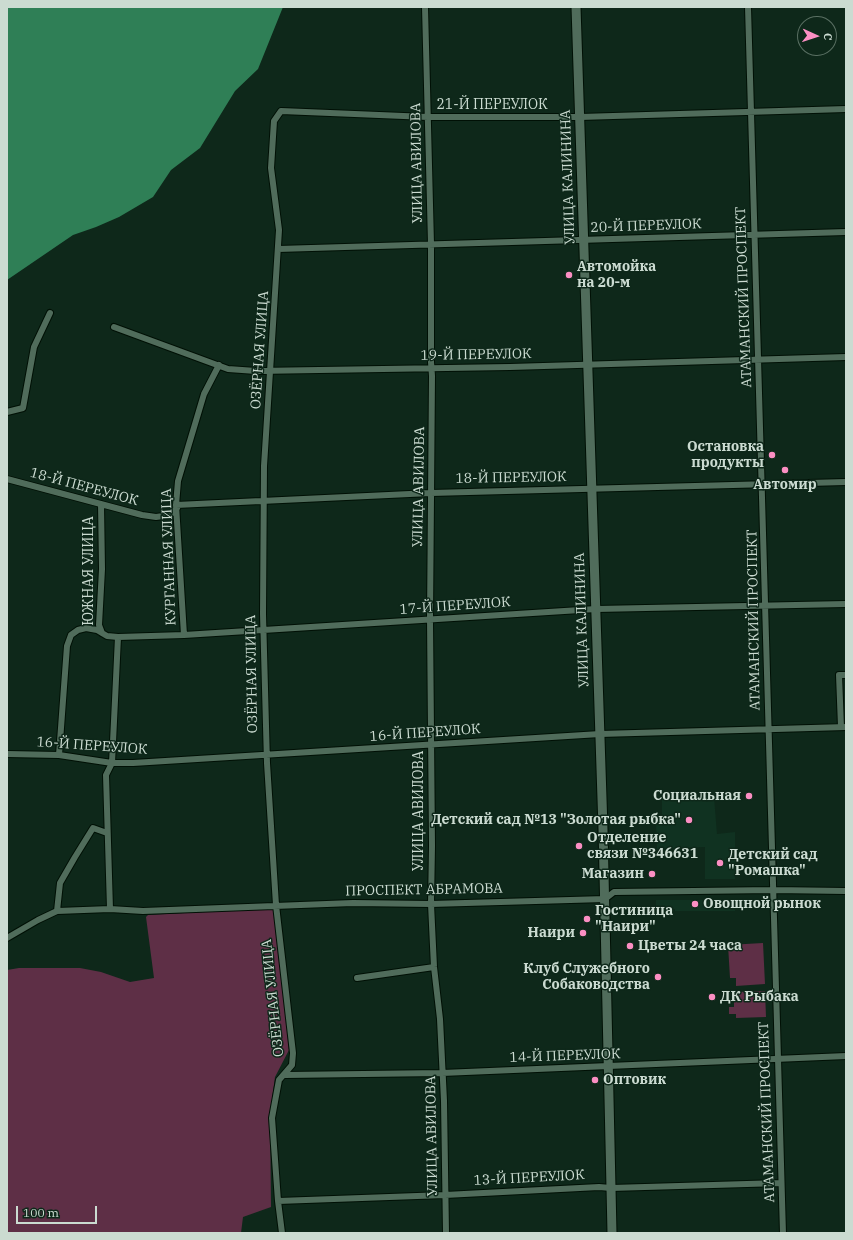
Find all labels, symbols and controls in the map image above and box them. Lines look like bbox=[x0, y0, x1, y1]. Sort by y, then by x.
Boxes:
north arrow bbox=[797, 16, 837, 56]
text: С bbox=[821, 33, 835, 41]
street label: 21-Й ПЕРЕУЛОК bbox=[436, 97, 548, 113]
street label: УЛИЦА АВИЛОВА bbox=[408, 103, 426, 223]
street label: УЛИЦА КАЛИНИНА bbox=[557, 109, 579, 245]
street label: АТАМАНСКИЙ ПРОСПЕКТ bbox=[732, 206, 756, 388]
street label: 20-Й ПЕРЕУЛОК bbox=[590, 216, 702, 236]
place label: Автомойка на 20-м bbox=[577, 259, 656, 292]
marker: Автомойка на 20-м bbox=[564, 270, 574, 280]
street label: ОЗЁРНАЯ УЛИЦА bbox=[247, 290, 273, 410]
street label: 19-Й ПЕРЕУЛОК bbox=[420, 346, 532, 364]
street label: УЛИЦА АВИЛОВА bbox=[410, 427, 428, 547]
place label: Остановка продукты bbox=[687, 439, 764, 472]
marker: Остановка продукты bbox=[767, 450, 777, 460]
street label: 18-Й ПЕРЕУЛОК bbox=[28, 464, 140, 510]
marker: Автомир bbox=[780, 465, 790, 475]
street label: 18-Й ПЕРЕУЛОК bbox=[455, 469, 567, 487]
place label: Автомир bbox=[753, 477, 817, 493]
street label: КУРГАННАЯ УЛИЦА bbox=[158, 488, 180, 626]
street label: ЮЖНАЯ УЛИЦА bbox=[81, 516, 97, 626]
street label: АТАМАНСКИЙ ПРОСПЕКТ bbox=[744, 529, 764, 711]
street label: УЛИЦА КАЛИНИНА bbox=[571, 552, 593, 688]
street label: 17-Й ПЕРЕУЛОК bbox=[399, 594, 511, 618]
street label: ОЗЁРНАЯ УЛИЦА bbox=[243, 615, 261, 733]
street label: 16-Й ПЕРЕУЛОК bbox=[369, 721, 481, 745]
street label: 16-Й ПЕРЕУЛОК bbox=[36, 734, 148, 758]
street label: УЛИЦА АВИЛОВА bbox=[411, 751, 427, 871]
place label: Социальная bbox=[653, 788, 741, 804]
marker: Социальная bbox=[744, 791, 754, 801]
place label: Детский сад №13 "Золотая рыбка" bbox=[431, 812, 681, 828]
marker: Детский сад №13 "Золотая рыбка" bbox=[684, 815, 694, 825]
place label: Отделение связи №346631 bbox=[587, 830, 698, 862]
marker: Отделение связи №346631 bbox=[574, 841, 584, 851]
place label: Детский сад "Ромашка" bbox=[728, 847, 818, 880]
marker: Детский сад "Ромашка" bbox=[715, 858, 725, 868]
place label: Магазин bbox=[582, 866, 644, 882]
marker: Магазин bbox=[647, 869, 657, 879]
street label: ПРОСПЕКТ АБРАМОВА bbox=[345, 880, 503, 900]
place label: Овощной рынок bbox=[703, 896, 821, 912]
marker: Овощной рынок bbox=[690, 899, 700, 909]
place label: Гостиница "Наири" bbox=[595, 903, 673, 936]
marker: Гостиница "Наири" bbox=[582, 914, 592, 924]
place label: Наири bbox=[528, 925, 575, 941]
marker: Наири bbox=[578, 928, 588, 938]
street label: ОЗЁРНАЯ УЛИЦА bbox=[258, 938, 288, 1058]
place label: Цветы 24 часа bbox=[638, 938, 742, 954]
marker: Цветы 24 часа bbox=[625, 941, 635, 951]
place label: Клуб Служебного Собаководства bbox=[523, 961, 650, 994]
marker: Клуб Служебного Собаководства bbox=[653, 972, 663, 982]
place label: ДК Рыбака bbox=[720, 989, 799, 1005]
marker: ДК Рыбака bbox=[707, 992, 717, 1002]
street label: АТАМАНСКИЙ ПРОСПЕКТ bbox=[755, 1021, 779, 1203]
street label: 14-Й ПЕРЕУЛОК bbox=[509, 1046, 621, 1066]
place label: Оптовик bbox=[603, 1072, 666, 1088]
marker: Оптовик bbox=[590, 1075, 600, 1085]
street label: УЛИЦА АВИЛОВА bbox=[423, 1076, 441, 1196]
street label: 13-Й ПЕРЕУЛОК bbox=[473, 1167, 585, 1189]
scale bar bbox=[18, 1198, 99, 1224]
text: 100 m bbox=[23, 1205, 59, 1220]

